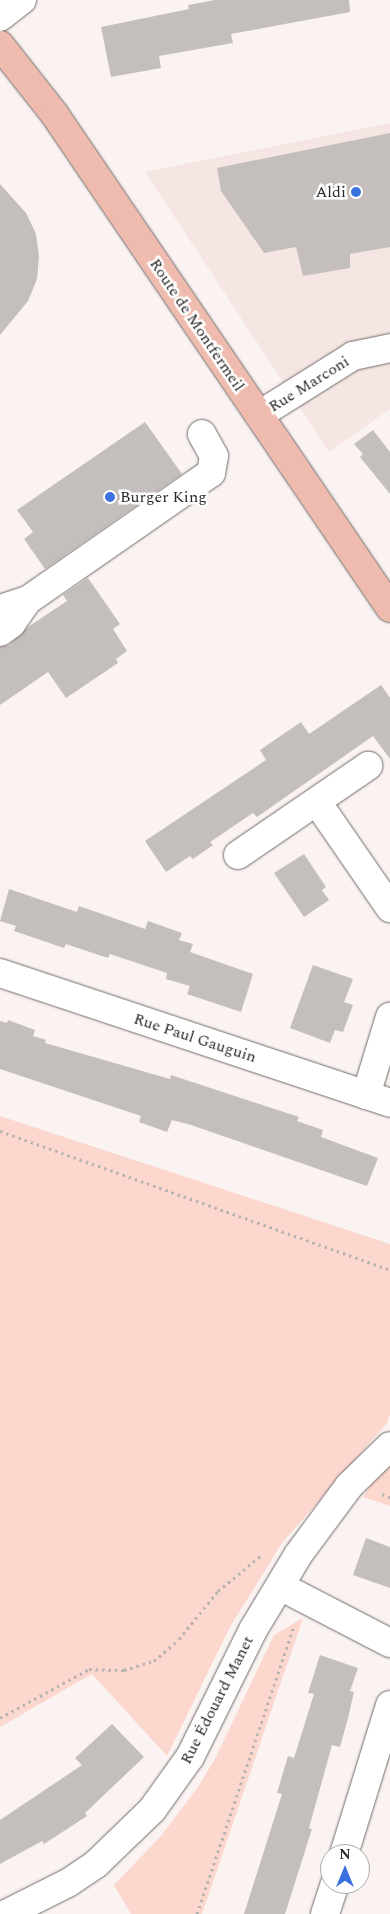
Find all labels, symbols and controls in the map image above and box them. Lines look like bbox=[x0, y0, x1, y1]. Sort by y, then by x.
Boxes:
place label: Aldi bbox=[316, 182, 346, 202]
marker: Aldi bbox=[350, 186, 362, 198]
street label: Route de Montfermeil bbox=[145, 255, 249, 395]
street label: Rue Marconi bbox=[265, 352, 353, 416]
place label: Burger King bbox=[120, 487, 207, 507]
marker: Burger King bbox=[104, 491, 116, 503]
street label: Rue Paul Gauguin bbox=[131, 1009, 259, 1067]
street label: Rue Édouard Manet bbox=[176, 1633, 258, 1767]
north arrow bbox=[320, 1844, 370, 1894]
text: N bbox=[339, 1844, 351, 1865]

